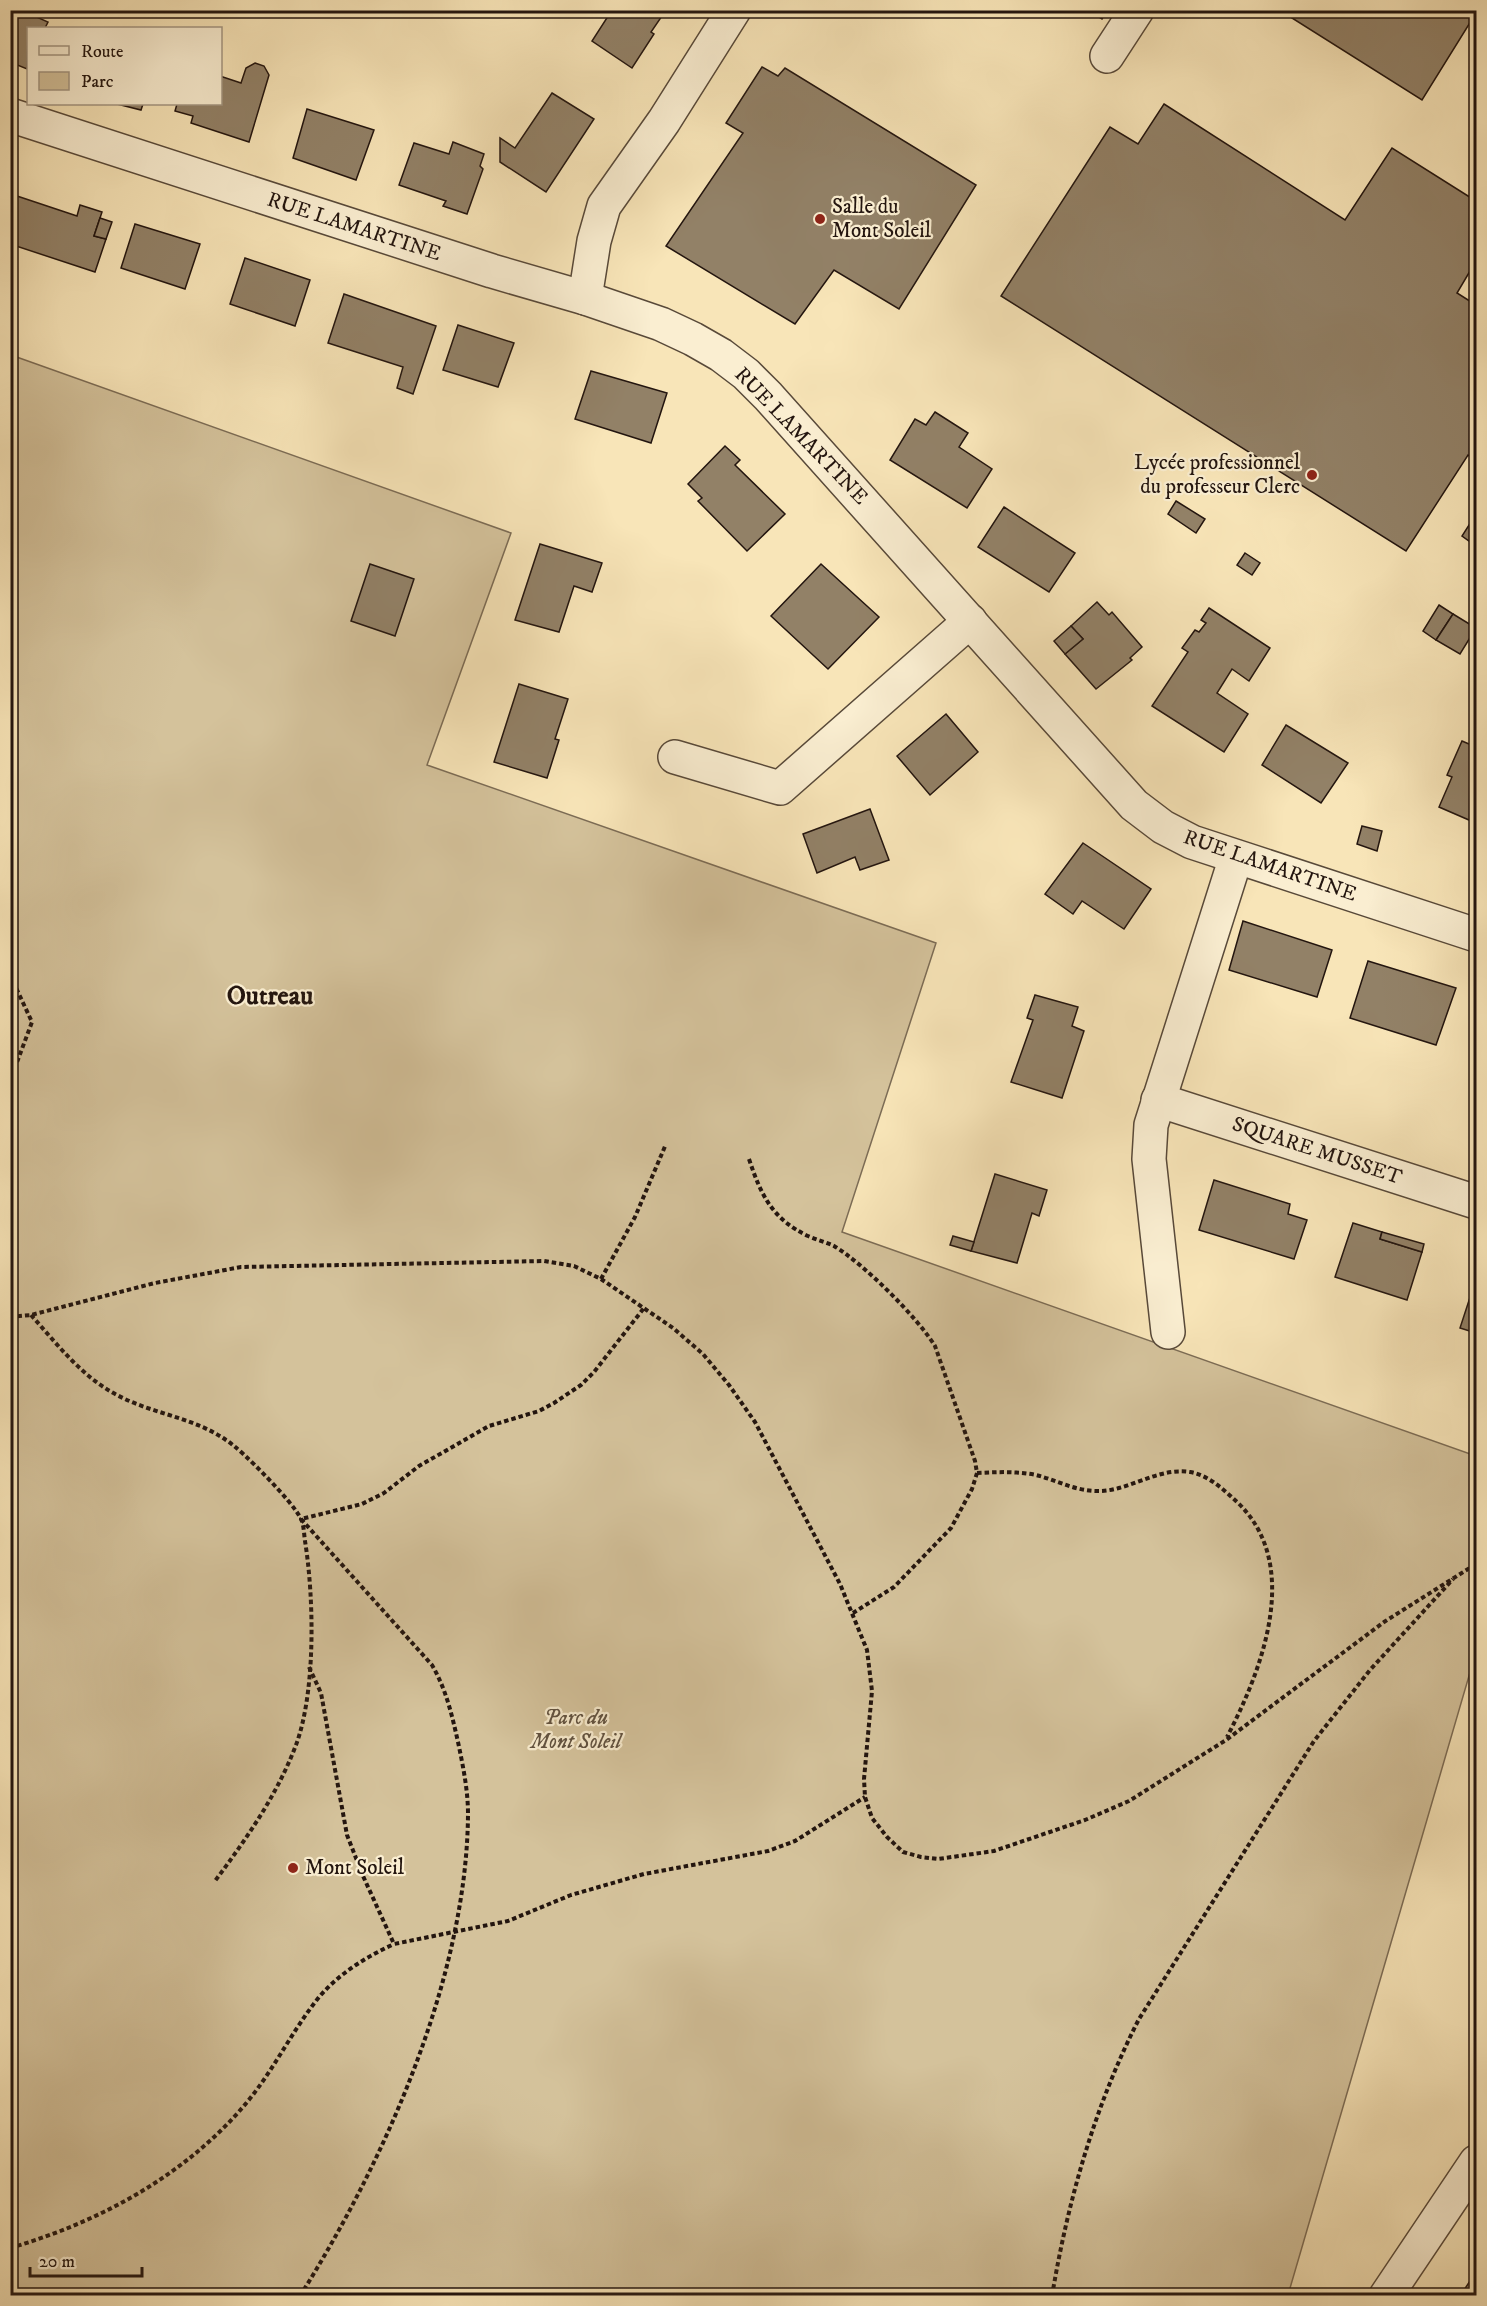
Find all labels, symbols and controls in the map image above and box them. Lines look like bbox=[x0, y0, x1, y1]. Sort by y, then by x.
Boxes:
legend bbox=[27, 27, 222, 105]
text: Route bbox=[81, 41, 124, 63]
text: Parc bbox=[81, 71, 114, 93]
street label: RUE LAMARTINE bbox=[264, 187, 444, 267]
place label: Salle du Mont Soleil bbox=[832, 194, 932, 244]
marker: Salle du Mont Soleil bbox=[813, 212, 827, 226]
street label: RUE LAMARTINE bbox=[729, 362, 873, 510]
place label: Lycée professionnel du professeur Clerc bbox=[1134, 450, 1301, 500]
marker: Lycée professionnel du professeur Clerc bbox=[1305, 468, 1319, 482]
street label: RUE LAMARTINE bbox=[1180, 824, 1360, 908]
district label: Outreau bbox=[227, 979, 313, 1013]
street label: SQUARE MUSSET bbox=[1229, 1111, 1405, 1191]
park label: Parc du Mont Soleil bbox=[529, 1705, 624, 1755]
place label: Mont Soleil bbox=[305, 1855, 405, 1881]
marker: Mont Soleil bbox=[286, 1861, 300, 1875]
scale bar bbox=[30, 2240, 142, 2278]
text: 20 m bbox=[39, 2251, 75, 2273]

